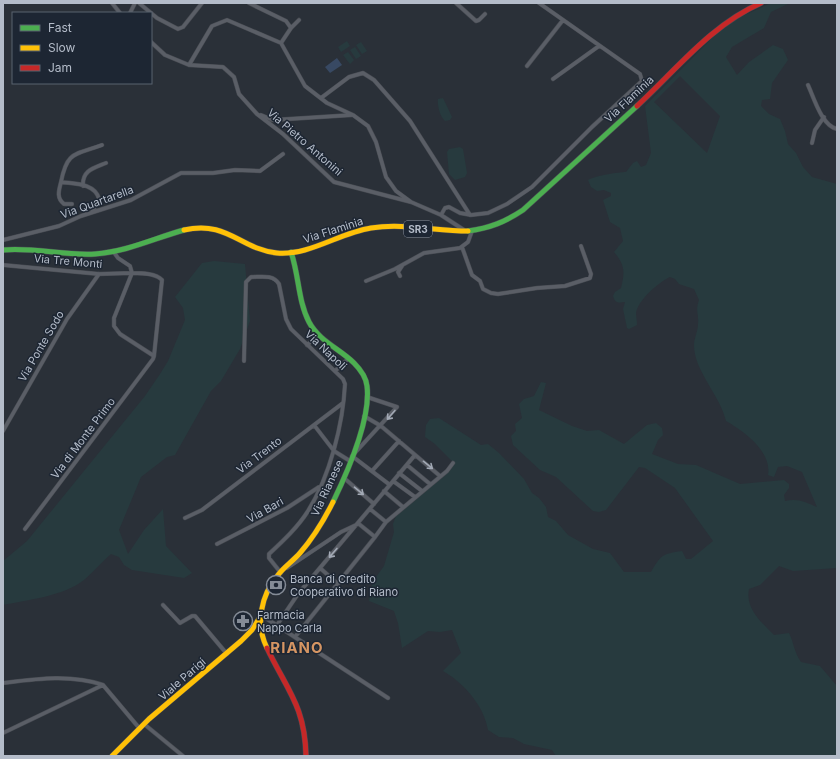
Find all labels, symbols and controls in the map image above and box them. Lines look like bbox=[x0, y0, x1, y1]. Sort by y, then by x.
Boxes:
legend bbox=[12, 12, 152, 84]
text: Fast bbox=[48, 20, 72, 35]
text: Slow bbox=[48, 40, 76, 55]
text: Jam bbox=[48, 60, 72, 75]
street label: Via Flaminia bbox=[601, 73, 657, 125]
street label: Via Pietro Antonini bbox=[264, 105, 346, 179]
street label: Via Quartarella bbox=[59, 182, 135, 222]
street label: Via Flaminia bbox=[301, 214, 365, 246]
road number: SR3 bbox=[404, 221, 432, 237]
street label: Via Tre Monti bbox=[33, 251, 103, 271]
street label: Via Ponte Sodo bbox=[15, 308, 67, 384]
street label: Via Napoli bbox=[302, 327, 350, 373]
street label: Via di Monte Primo bbox=[48, 394, 118, 481]
one-way arrow bbox=[386, 410, 395, 420]
street label: Via Trento bbox=[234, 433, 285, 477]
street label: Via Rianese bbox=[308, 458, 346, 518]
one-way arrow bbox=[422, 461, 433, 470]
one-way arrow bbox=[353, 487, 364, 496]
street label: Via Bari bbox=[244, 494, 286, 526]
one-way arrow bbox=[329, 548, 338, 558]
place label: Banca di Credito Cooperativo di Riano bbox=[290, 572, 399, 599]
bank icon: Banca di Credito Cooperativo di Riano bbox=[265, 574, 287, 596]
place label: Farmacia Nappo Carla bbox=[257, 608, 322, 635]
pharmacy icon: Farmacia Nappo Carla bbox=[232, 610, 254, 632]
district label: RIANO bbox=[270, 638, 324, 657]
street label: Viale Parigi bbox=[155, 655, 209, 703]

